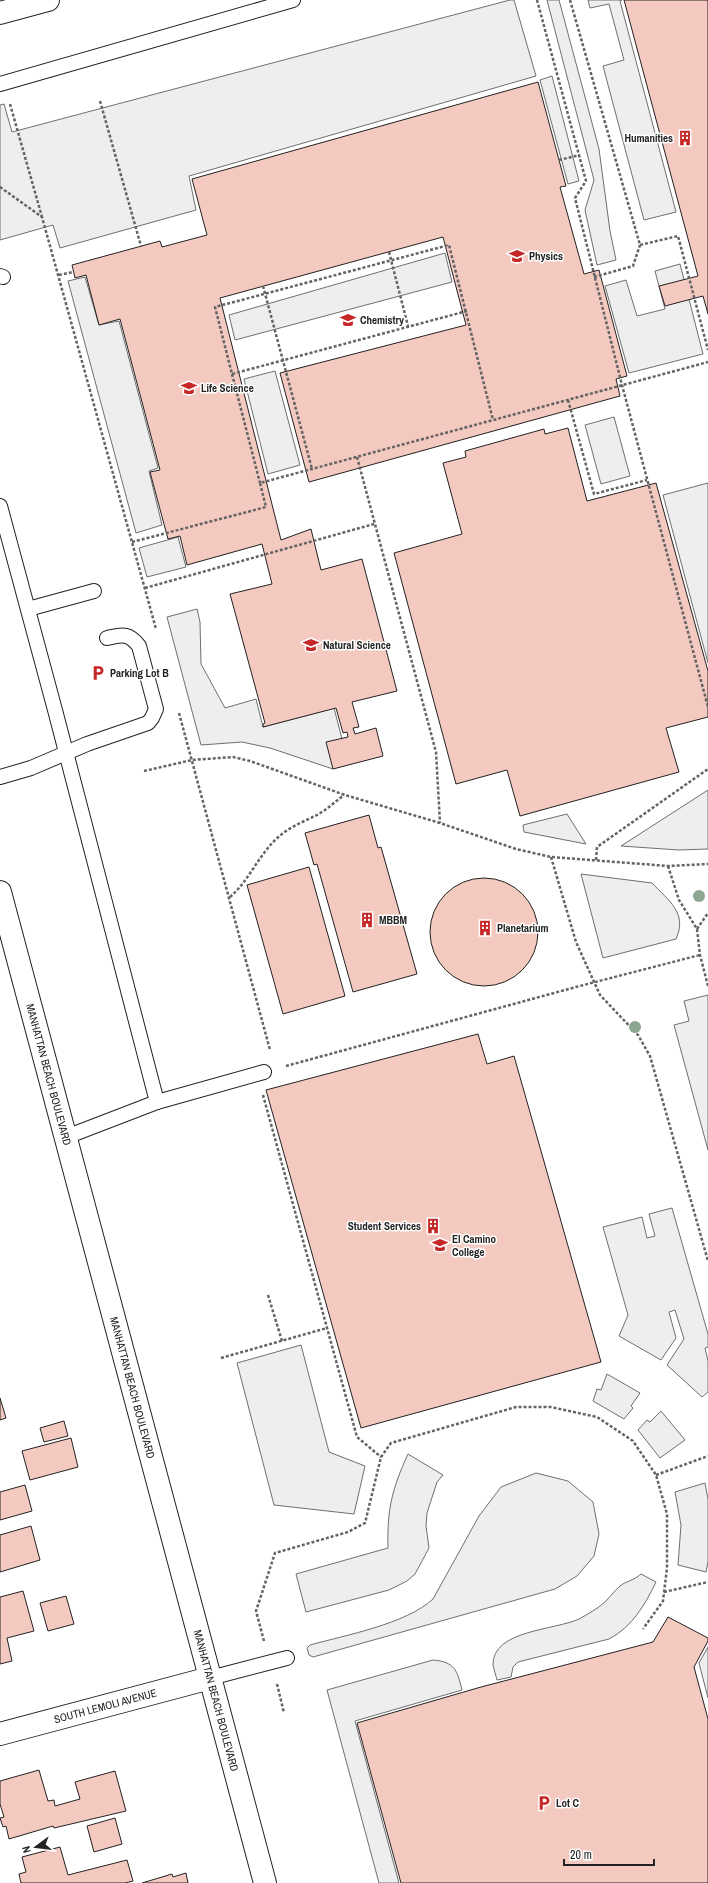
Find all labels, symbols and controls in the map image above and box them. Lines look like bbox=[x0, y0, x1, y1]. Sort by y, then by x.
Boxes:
building icon: Humanities bbox=[676, 129, 694, 147]
place label: Humanities bbox=[624, 131, 673, 145]
school or university icon: Physics bbox=[508, 247, 526, 265]
place label: Physics bbox=[529, 249, 563, 263]
school or university icon: Chemistry bbox=[339, 311, 357, 329]
place label: Chemistry bbox=[360, 313, 404, 327]
school or university icon: Life Science bbox=[180, 379, 198, 397]
place label: Life Science bbox=[201, 381, 254, 395]
school or university icon: Natural Science bbox=[302, 636, 320, 654]
place label: Natural Science bbox=[323, 638, 391, 652]
parking icon: Parking Lot B bbox=[89, 664, 107, 682]
place label: Parking Lot B bbox=[110, 666, 169, 680]
building icon: MBBM bbox=[358, 911, 376, 929]
place label: MBBM bbox=[379, 913, 407, 927]
building icon: Planetarium bbox=[476, 919, 494, 937]
place label: Planetarium bbox=[497, 921, 549, 935]
street label: MANHATTAN BEACH BOULEVARD bbox=[23, 1002, 74, 1147]
building icon: Student Services bbox=[424, 1217, 442, 1235]
place label: Student Services bbox=[348, 1219, 421, 1233]
place label: El Camino College bbox=[452, 1232, 497, 1259]
school or university icon: El Camino College bbox=[431, 1236, 449, 1254]
street label: MANHATTAN BEACH BOULEVARD bbox=[107, 1315, 158, 1460]
street label: MANHATTAN BEACH BOULEVARD bbox=[191, 1628, 242, 1773]
street label: SOUTH LEMOLI AVENUE bbox=[52, 1686, 158, 1726]
parking icon: Lot C bbox=[535, 1794, 553, 1812]
place label: Lot C bbox=[556, 1796, 580, 1810]
north arrow bbox=[16, 1827, 56, 1867]
scale bar bbox=[564, 1841, 654, 1867]
text: N bbox=[19, 1845, 34, 1855]
text: 20 m bbox=[570, 1847, 592, 1863]

